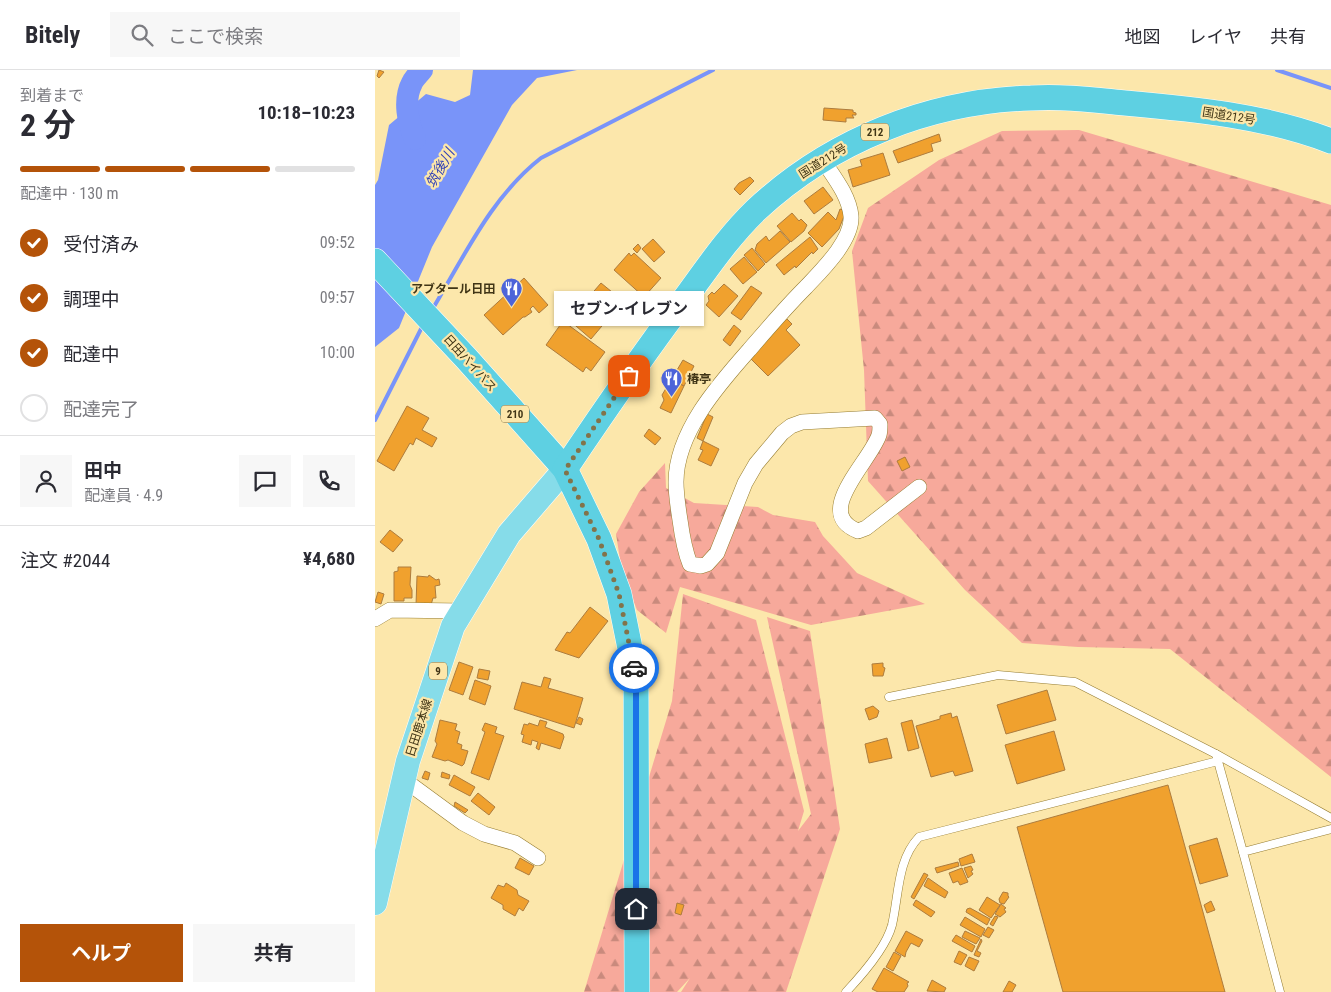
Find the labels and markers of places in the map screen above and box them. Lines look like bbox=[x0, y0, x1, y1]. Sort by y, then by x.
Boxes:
restaurant icon: アブタール日田 bbox=[499, 277, 523, 308]
place label: アブタール日田 bbox=[411, 282, 495, 296]
callout: セブン-イレブン bbox=[554, 291, 704, 326]
pin bbox=[608, 355, 650, 397]
restaurant icon: 椿亭 bbox=[659, 367, 683, 398]
place label: 椿亭 bbox=[687, 372, 711, 386]
pin bbox=[615, 888, 657, 930]

